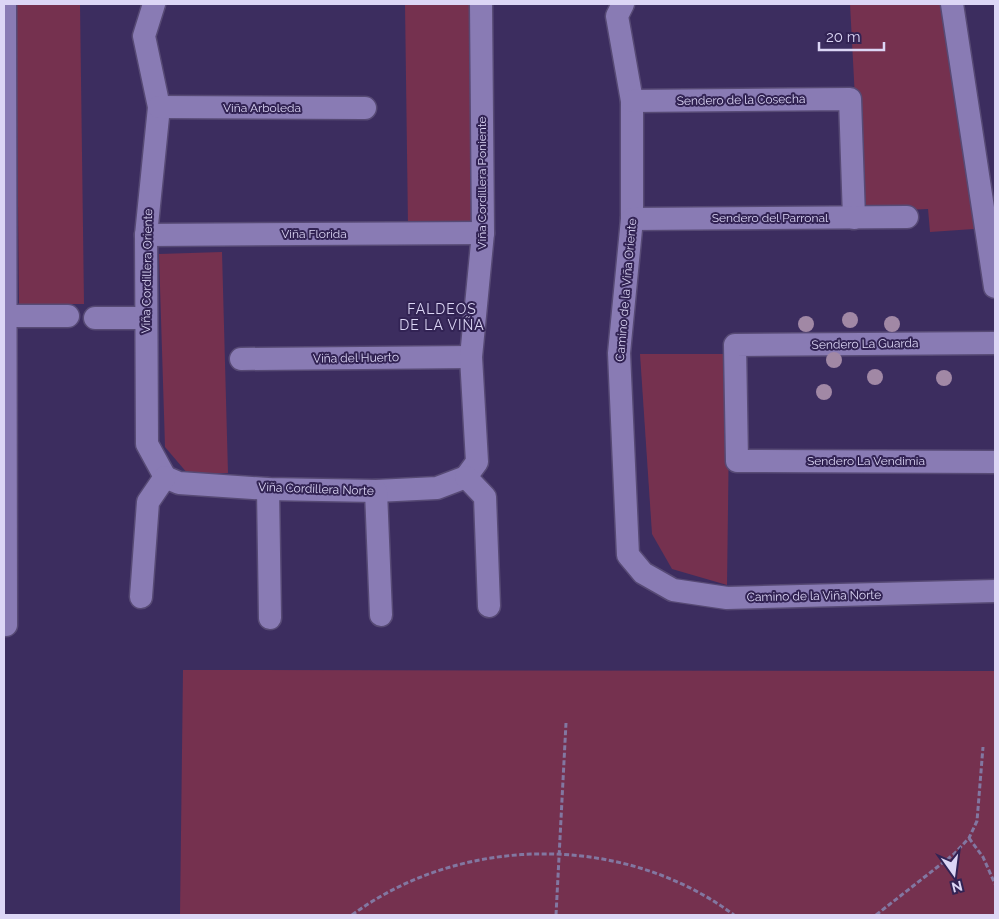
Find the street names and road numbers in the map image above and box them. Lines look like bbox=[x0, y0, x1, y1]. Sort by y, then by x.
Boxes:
street label: Sendero de la Cosecha bbox=[676, 92, 806, 108]
street label: Viña Arboleda bbox=[223, 101, 301, 115]
street label: Viña Cordillera Poniente bbox=[475, 116, 489, 250]
street label: Viña Cordillera Oriente bbox=[139, 208, 155, 334]
street label: Sendero del Parronal bbox=[712, 211, 829, 225]
street label: Camino de la Viña Oriente bbox=[613, 218, 639, 362]
street label: Viña Florida bbox=[281, 227, 347, 241]
street label: Sendero La Guarda bbox=[811, 336, 919, 352]
street label: Viña del Huerto bbox=[313, 350, 399, 366]
street label: Sendero La Vendimia bbox=[807, 454, 925, 468]
street label: Viña Cordillera Norte bbox=[258, 480, 374, 498]
street label: Camino de la Viña Norte bbox=[747, 588, 881, 604]

